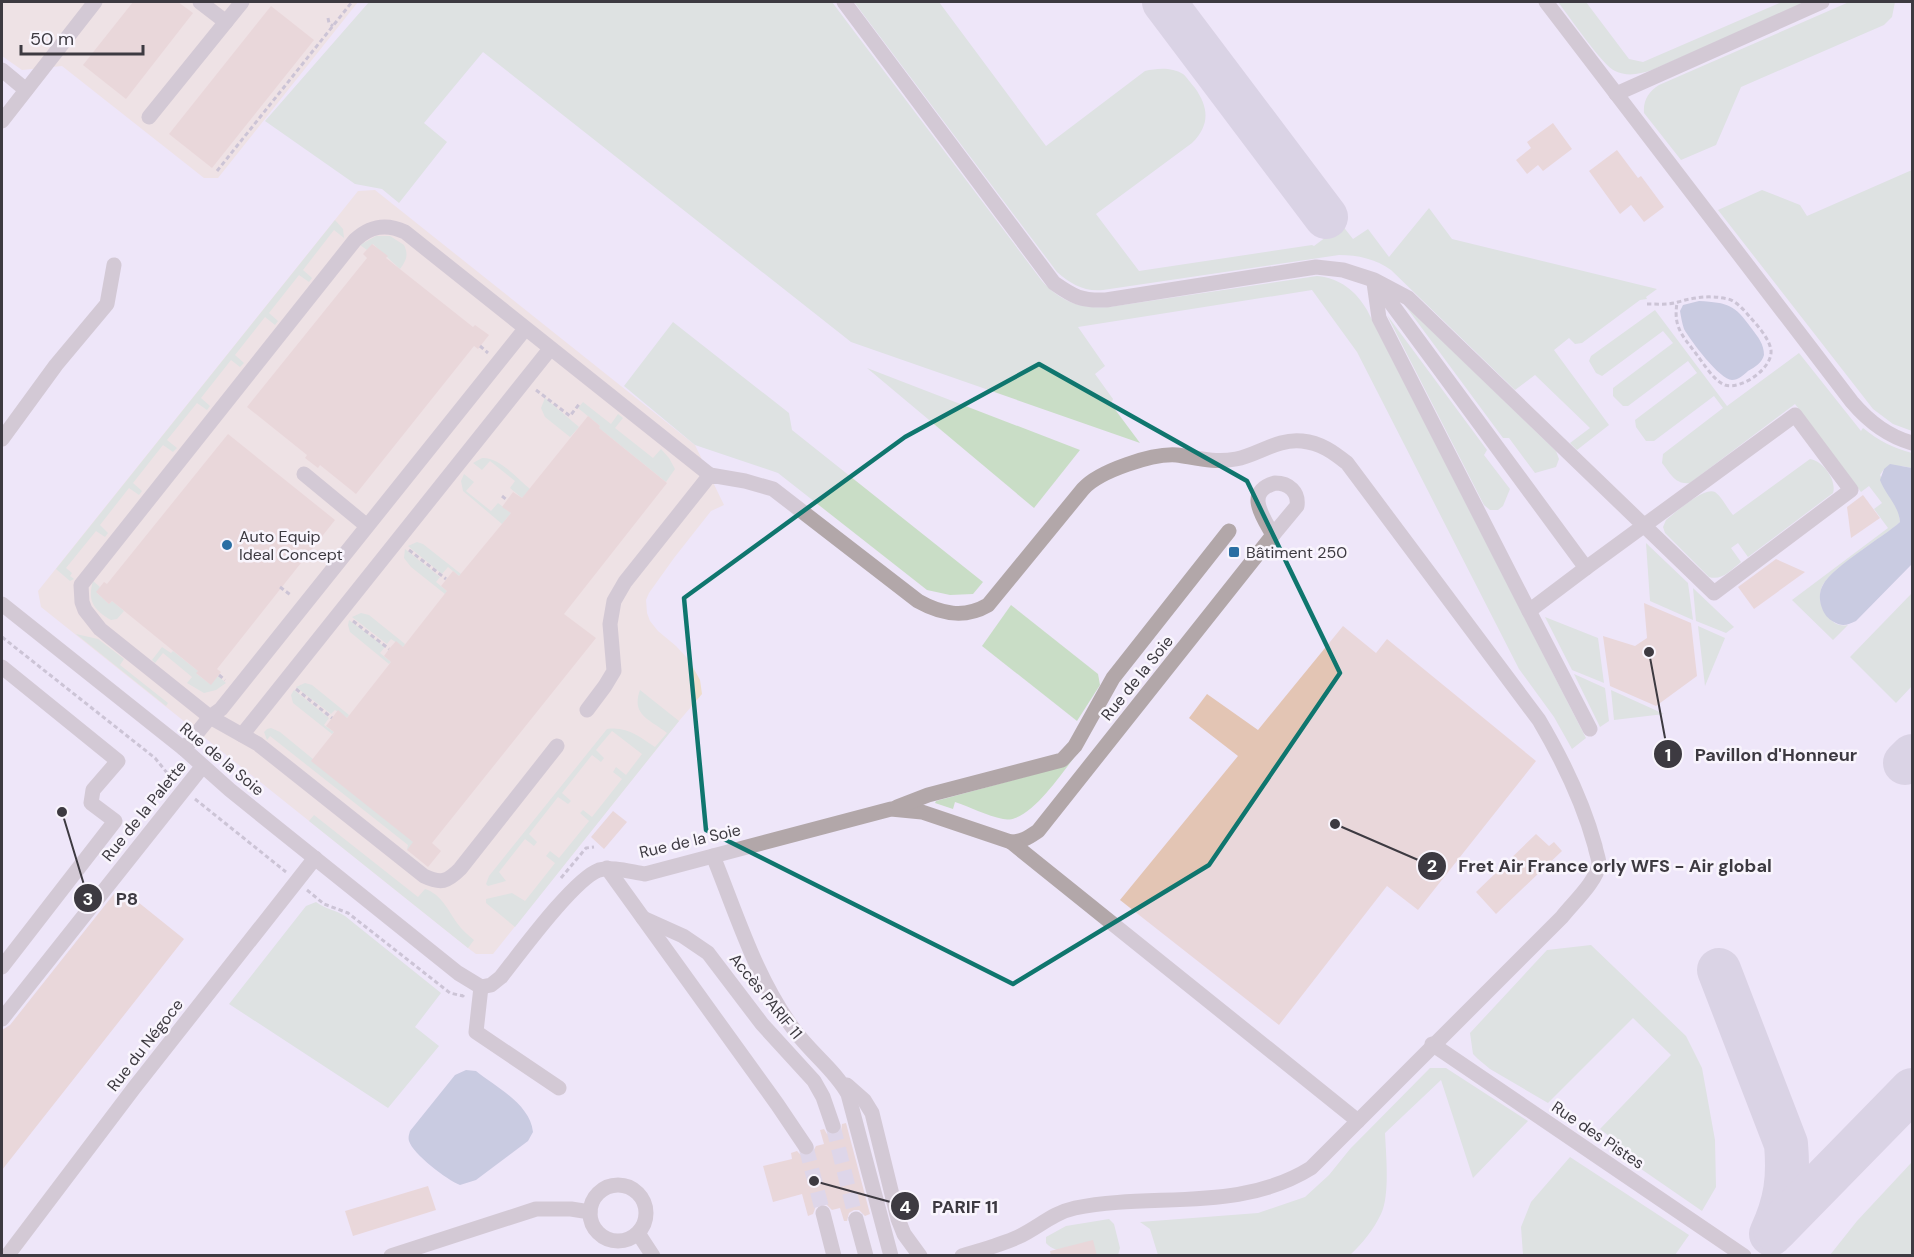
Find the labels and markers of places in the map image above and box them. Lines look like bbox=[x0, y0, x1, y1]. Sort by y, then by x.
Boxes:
place label: Auto Equip Ideal Concept bbox=[239, 526, 343, 565]
marker: Auto Equip Ideal Concept bbox=[220, 538, 234, 552]
place label: Bâtiment 250 bbox=[1246, 542, 1347, 563]
marker: Bâtiment 250 bbox=[1227, 545, 1241, 559]
callout: Pavillon d'Honneur bbox=[1653, 736, 1869, 772]
callout: Fret Air France orly WFS - Air global bbox=[1417, 848, 1784, 884]
callout: P8 bbox=[73, 880, 150, 916]
callout: PARIF 11 bbox=[890, 1188, 1010, 1224]

